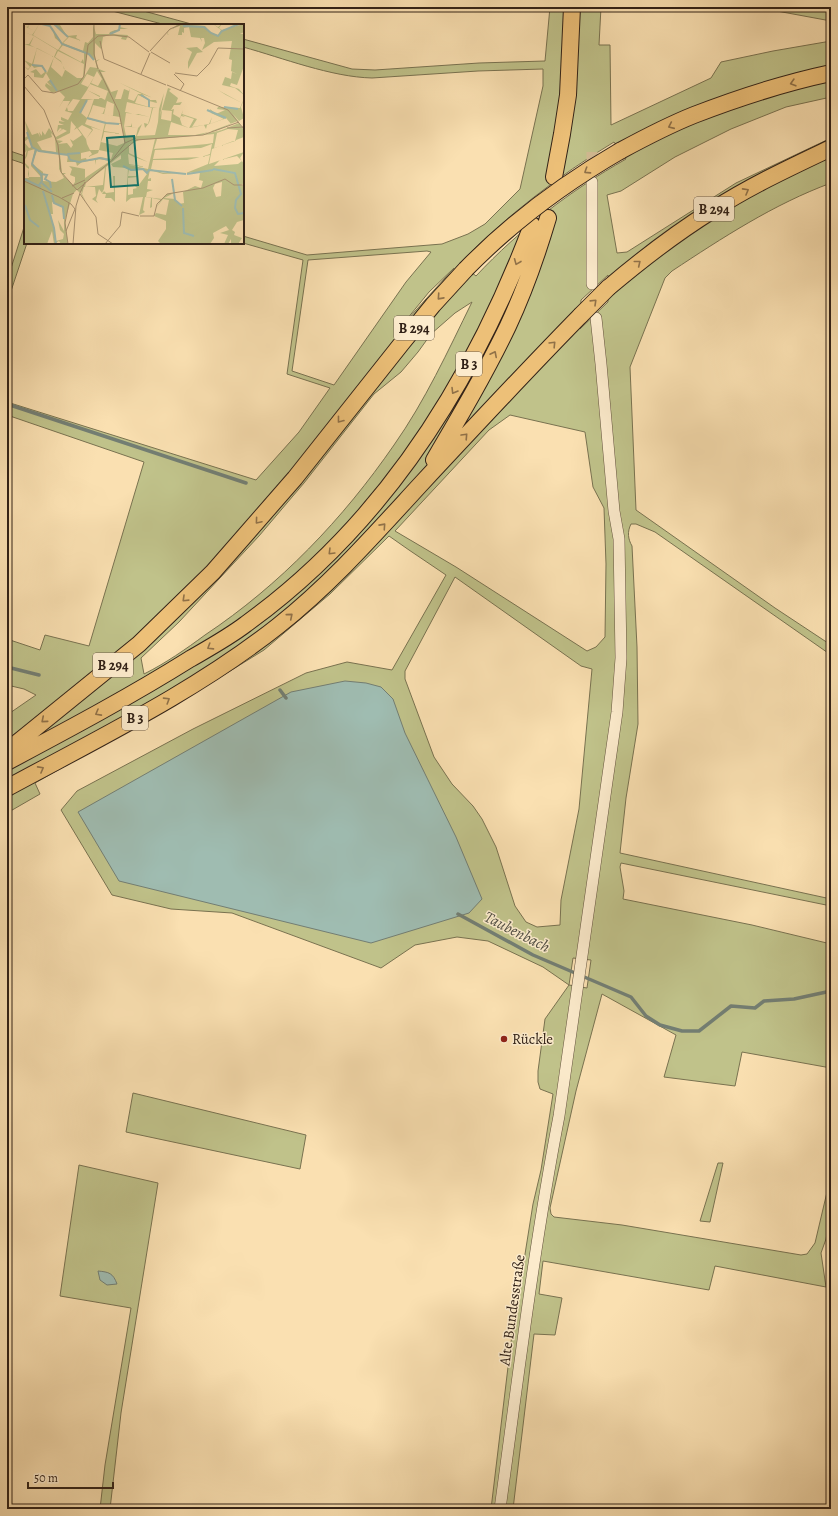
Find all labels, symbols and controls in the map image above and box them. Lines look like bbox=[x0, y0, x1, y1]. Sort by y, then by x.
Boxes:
inset map bbox=[24, 24, 244, 244]
one-way arrow bbox=[790, 78, 796, 86]
one-way arrow bbox=[667, 121, 674, 129]
one-way arrow bbox=[584, 166, 591, 173]
one-way arrow bbox=[742, 189, 749, 196]
road number: B 294 bbox=[694, 197, 734, 221]
one-way arrow bbox=[514, 258, 522, 265]
one-way arrow bbox=[633, 261, 641, 268]
one-way arrow bbox=[438, 293, 445, 300]
one-way arrow bbox=[589, 299, 597, 307]
road number: B 294 bbox=[394, 316, 434, 340]
one-way arrow bbox=[548, 341, 556, 349]
one-way arrow bbox=[489, 351, 497, 359]
road number: B 3 bbox=[456, 352, 482, 376]
one-way arrow bbox=[451, 387, 459, 394]
one-way arrow bbox=[338, 416, 345, 423]
one-way arrow bbox=[460, 434, 467, 441]
one-way arrow bbox=[256, 516, 263, 524]
one-way arrow bbox=[378, 523, 386, 531]
one-way arrow bbox=[328, 547, 336, 555]
one-way arrow bbox=[182, 595, 190, 602]
one-way arrow bbox=[285, 614, 293, 621]
one-way arrow bbox=[208, 642, 215, 649]
road number: B 294 bbox=[93, 653, 133, 677]
one-way arrow bbox=[163, 697, 170, 704]
road number: B 3 bbox=[122, 706, 148, 730]
one-way arrow bbox=[95, 708, 103, 715]
one-way arrow bbox=[41, 716, 48, 723]
one-way arrow bbox=[37, 767, 44, 774]
water label: Taubenbach bbox=[480, 906, 554, 958]
place label: Rückle bbox=[512, 1029, 553, 1049]
marker: Rückle bbox=[499, 1034, 509, 1044]
street label: Alte Bundesstraße bbox=[494, 1253, 530, 1368]
scale bar bbox=[28, 1464, 113, 1490]
text: 50 m bbox=[34, 1470, 58, 1486]

